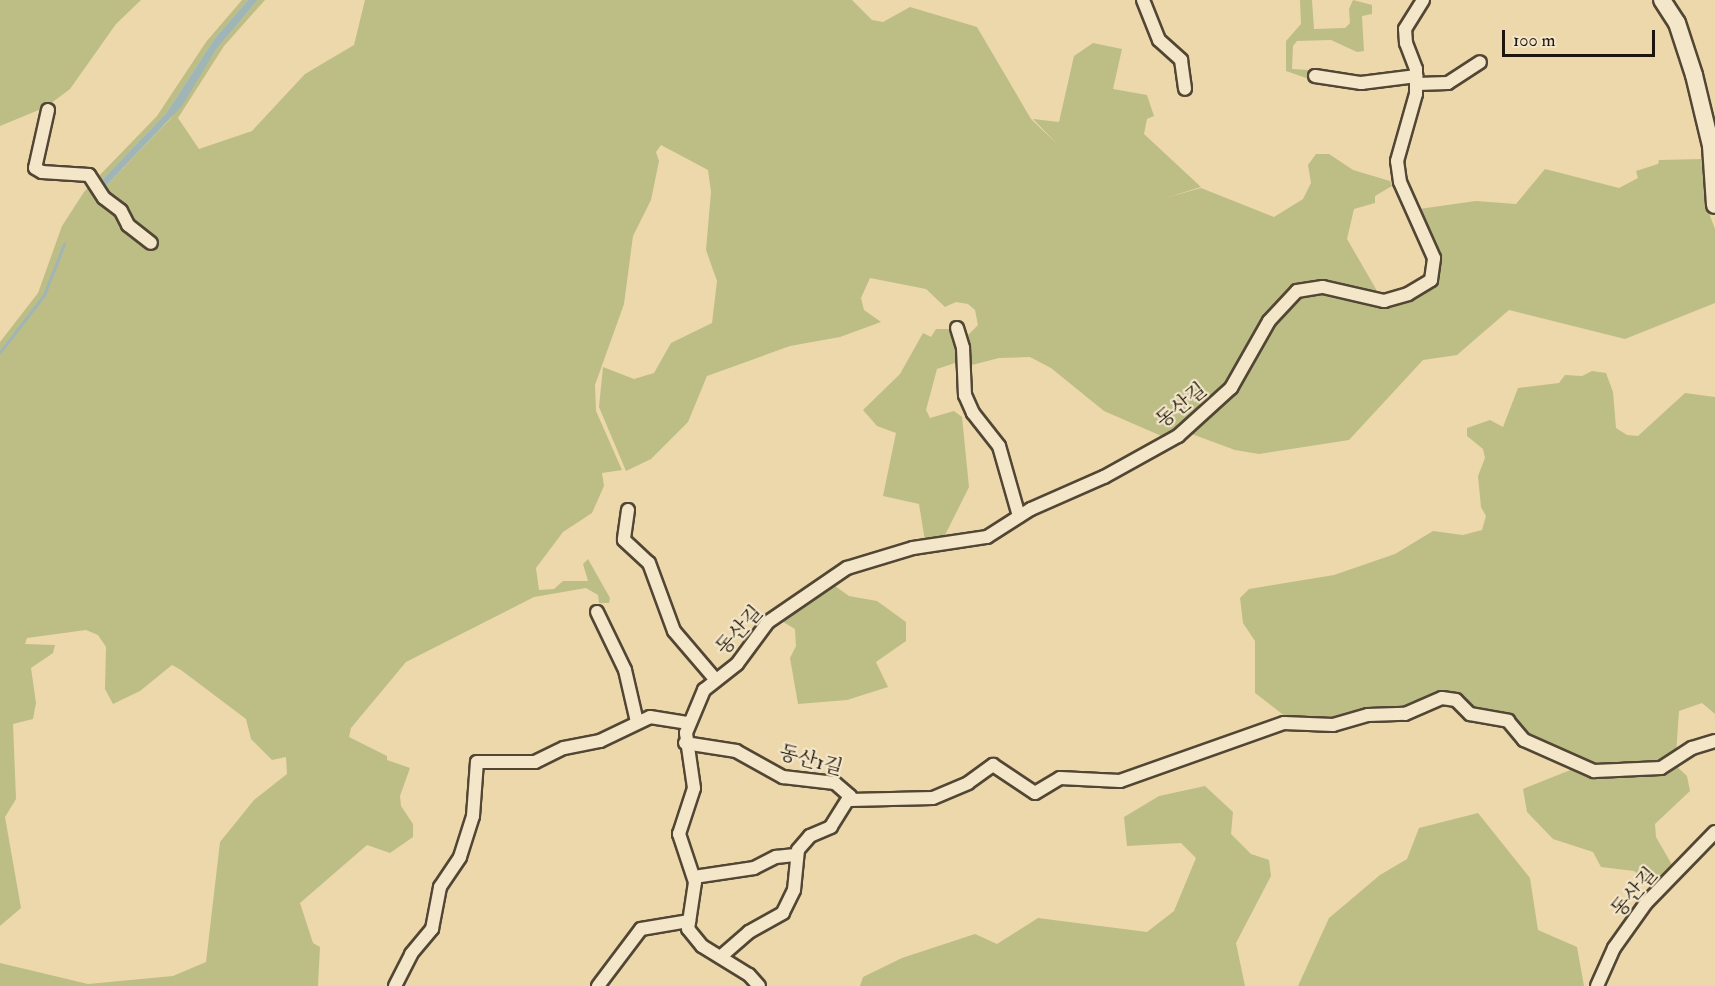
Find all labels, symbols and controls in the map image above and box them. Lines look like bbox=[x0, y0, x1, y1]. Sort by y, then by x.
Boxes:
scale bar bbox=[1505, 18, 1658, 56]
text: 100 m bbox=[1513, 29, 1556, 52]
street label: 동산길 bbox=[1151, 377, 1211, 433]
street label: 동산길 bbox=[711, 600, 767, 660]
street label: 동산1길 bbox=[776, 740, 846, 780]
street label: 동산길 bbox=[1606, 862, 1662, 922]

